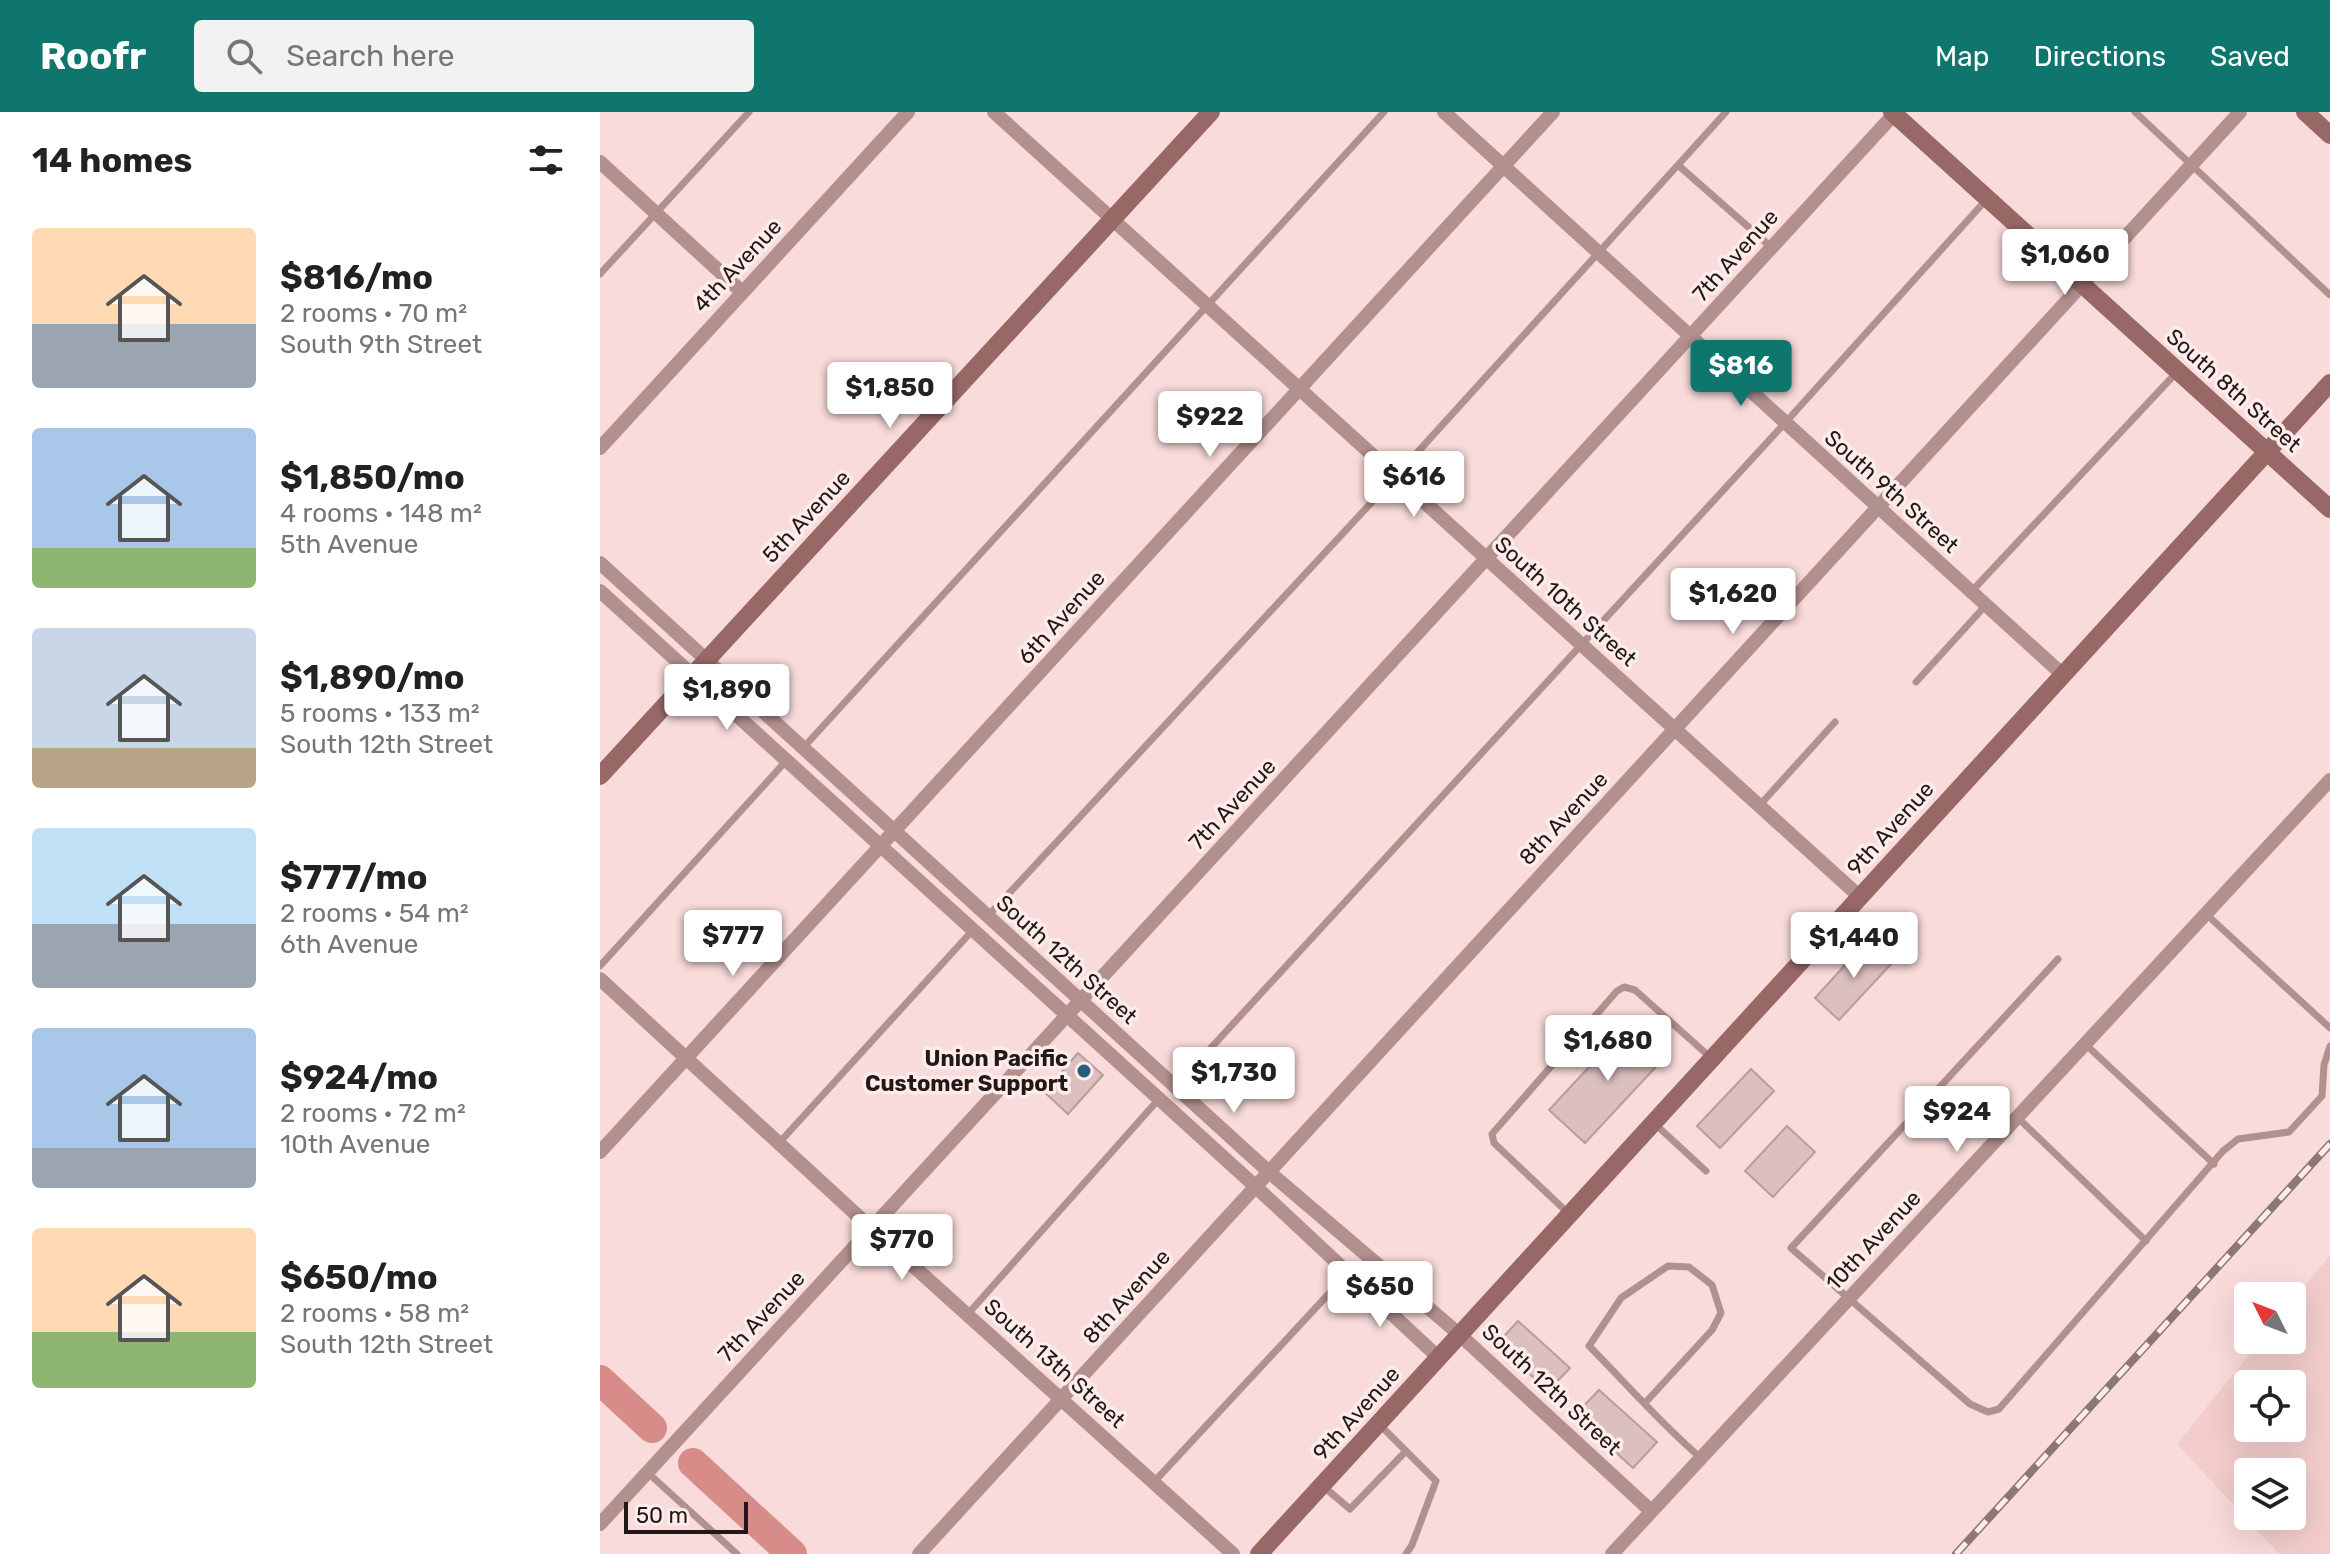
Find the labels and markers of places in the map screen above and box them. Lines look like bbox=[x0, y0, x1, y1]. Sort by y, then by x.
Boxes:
pin: $1,060 bbox=[2000, 229, 2130, 297]
pin: $816 bbox=[1694, 340, 1788, 408]
pin: $1,850 bbox=[825, 362, 955, 430]
pin: $922 bbox=[1163, 391, 1257, 459]
pin: $616 bbox=[1367, 451, 1461, 519]
pin: $1,620 bbox=[1668, 568, 1798, 636]
pin: $1,890 bbox=[662, 664, 792, 732]
pin: $777 bbox=[686, 910, 780, 978]
pin: $1,440 bbox=[1789, 912, 1919, 980]
pin: $1,680 bbox=[1543, 1015, 1673, 1083]
place label: Union Pacific Customer Support bbox=[865, 1045, 1068, 1097]
pin: $1,730 bbox=[1169, 1047, 1299, 1115]
marker: Union Pacific Customer Support bbox=[1075, 1062, 1093, 1080]
pin: $924 bbox=[1910, 1086, 2004, 1154]
pin: $770 bbox=[855, 1214, 949, 1282]
pin: $650 bbox=[1333, 1261, 1427, 1329]

